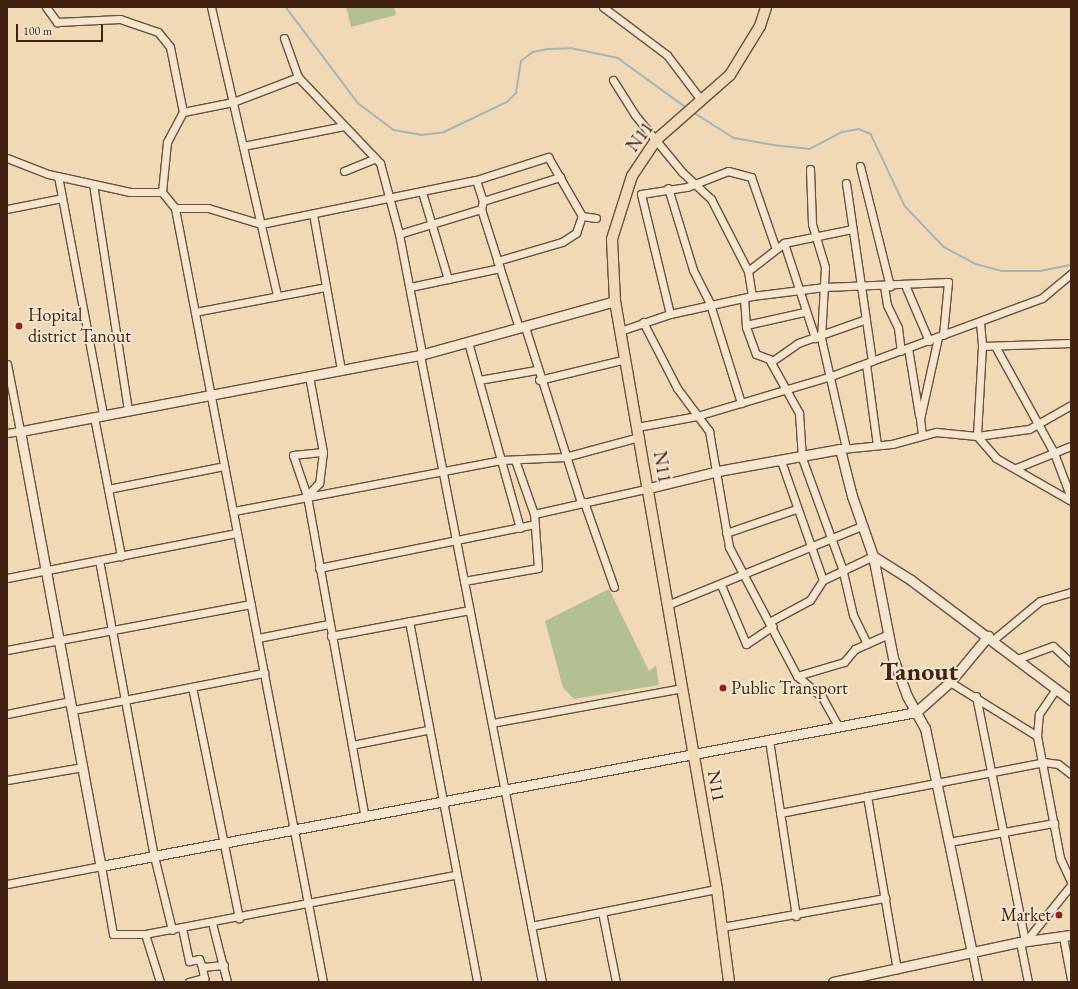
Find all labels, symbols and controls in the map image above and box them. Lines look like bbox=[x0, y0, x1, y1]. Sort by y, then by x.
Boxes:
scale bar bbox=[18, 16, 105, 42]
text: 100 m bbox=[23, 23, 52, 39]
street label: N11 bbox=[622, 118, 658, 156]
place label: Hopital district Tanout bbox=[28, 305, 131, 348]
marker: Hopital district Tanout bbox=[13, 320, 25, 332]
street label: N11 bbox=[649, 450, 675, 484]
district label: Tanout bbox=[880, 656, 958, 688]
place label: Public Transport bbox=[731, 677, 848, 699]
marker: Public Transport bbox=[718, 683, 728, 693]
street label: N11 bbox=[703, 769, 729, 803]
place label: Market bbox=[1001, 904, 1051, 926]
marker: Market bbox=[1054, 910, 1064, 920]

